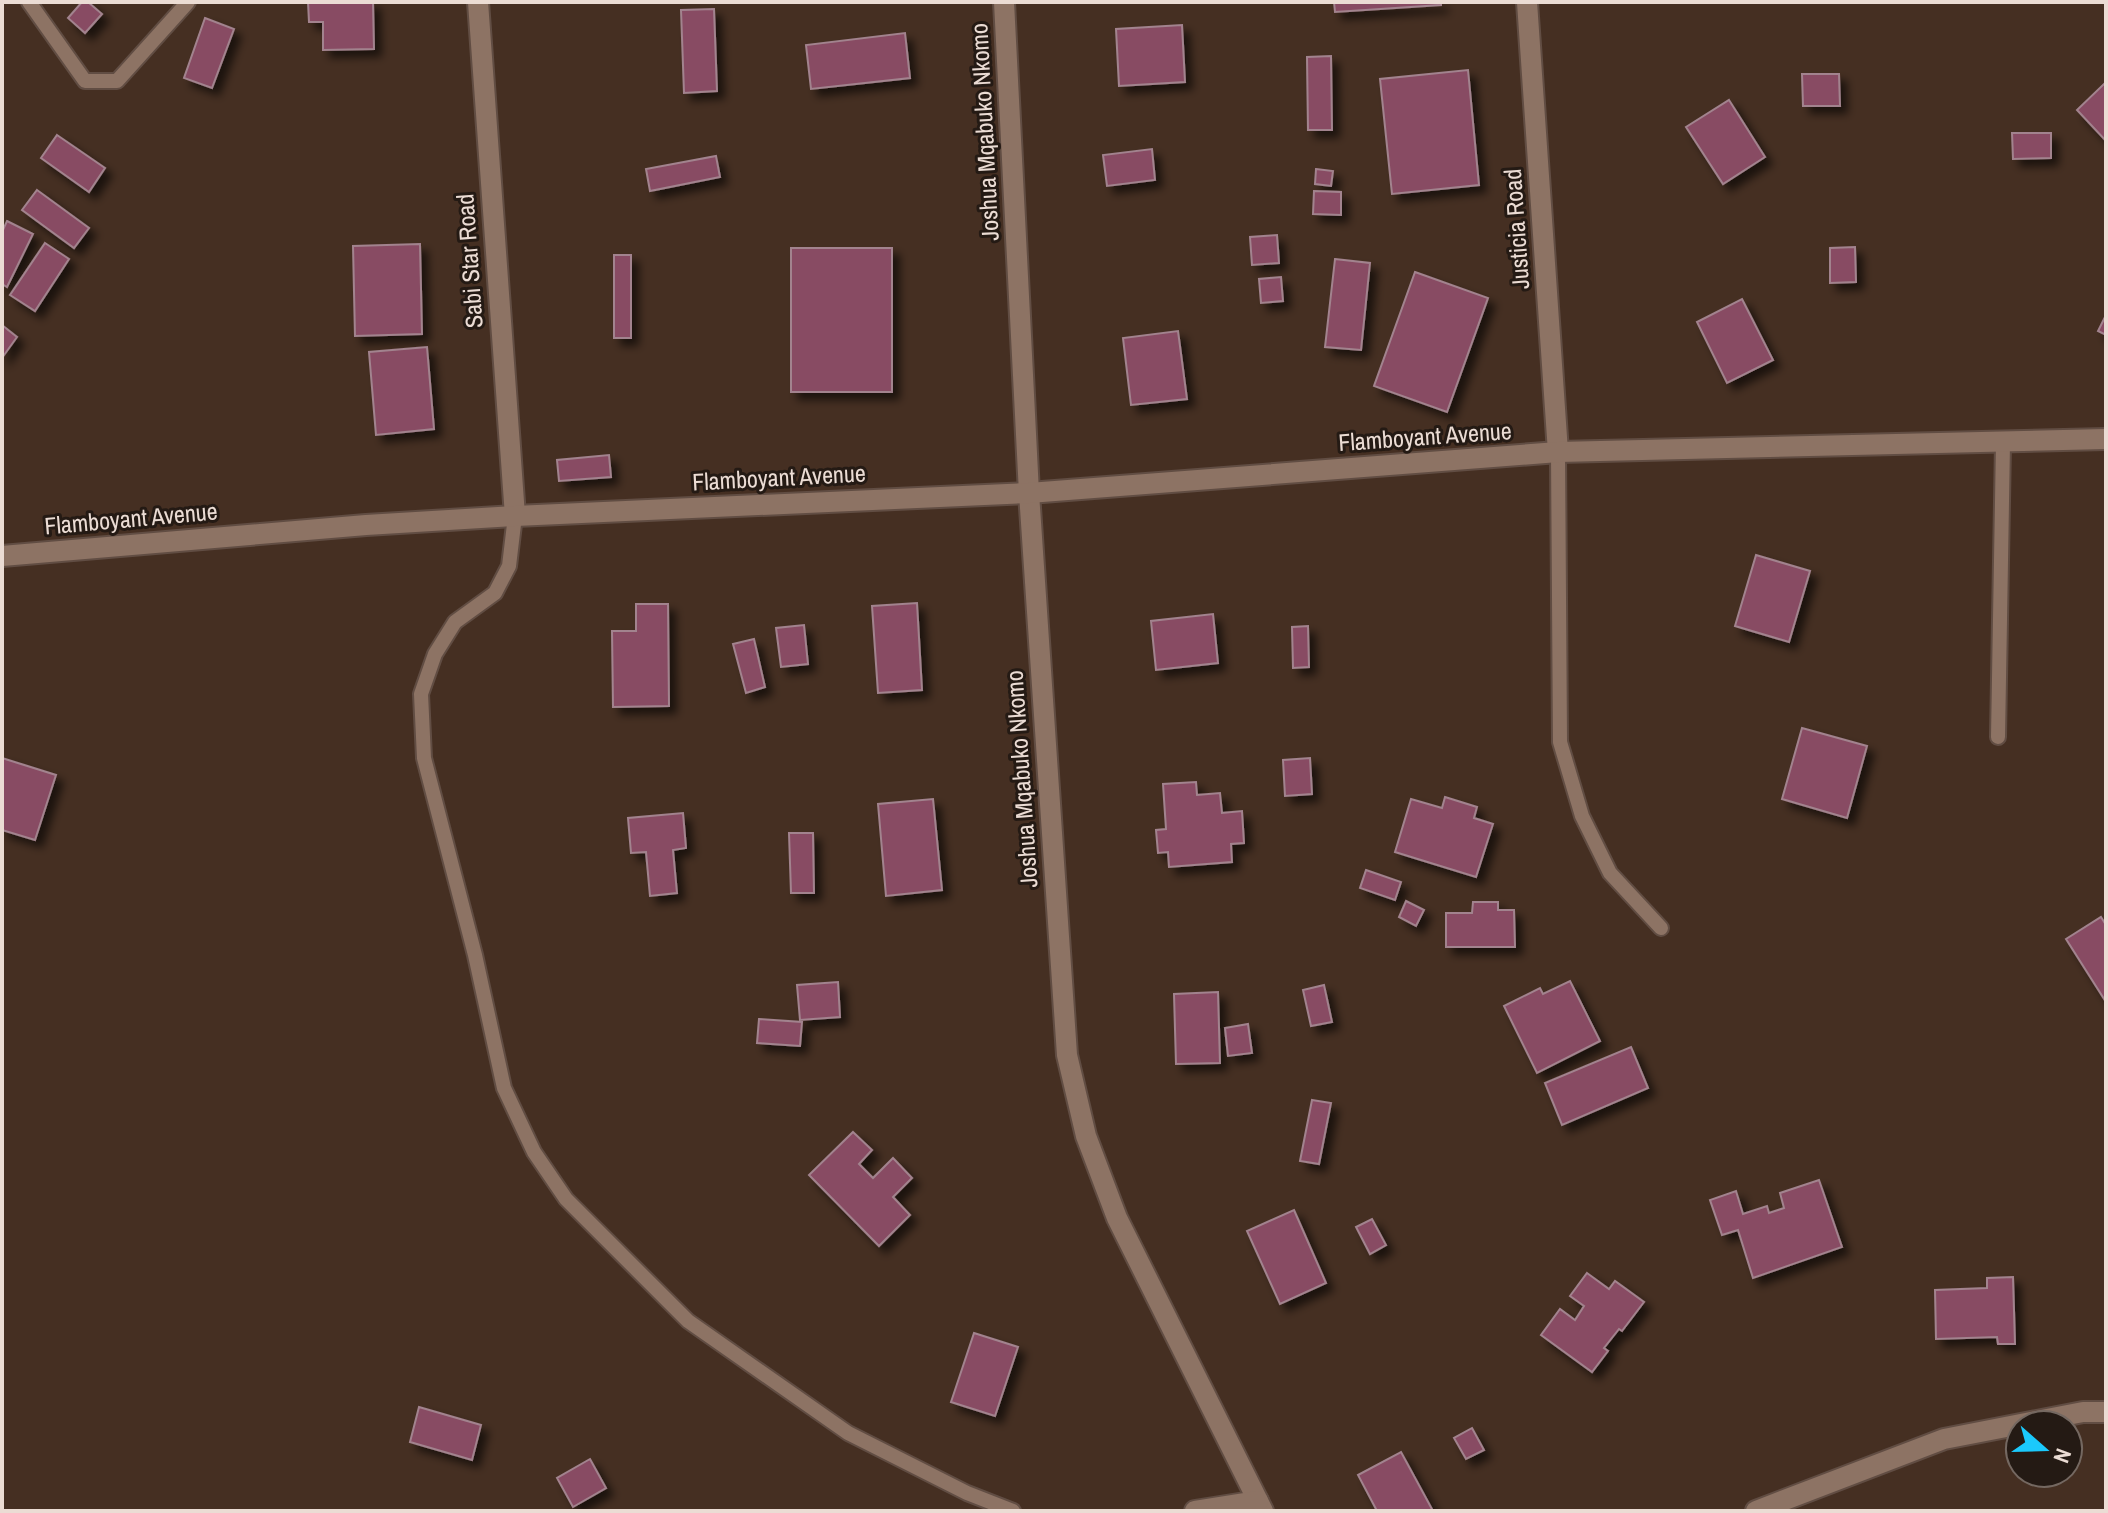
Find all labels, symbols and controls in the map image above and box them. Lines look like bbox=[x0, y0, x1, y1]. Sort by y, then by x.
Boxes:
street label: Joshua Mqabuko Nkomo bbox=[962, 23, 1006, 242]
street label: Justicia Road bbox=[1496, 168, 1536, 290]
street label: Sabi Star Road bbox=[448, 193, 490, 329]
street label: Flamboyant Avenue bbox=[1337, 414, 1513, 458]
street label: Flamboyant Avenue bbox=[691, 456, 866, 498]
street label: Flamboyant Avenue bbox=[43, 494, 219, 542]
street label: Joshua Mqabuko Nkomo bbox=[997, 669, 1045, 889]
north arrow bbox=[2004, 1409, 2084, 1489]
text: N bbox=[2046, 1445, 2079, 1467]

